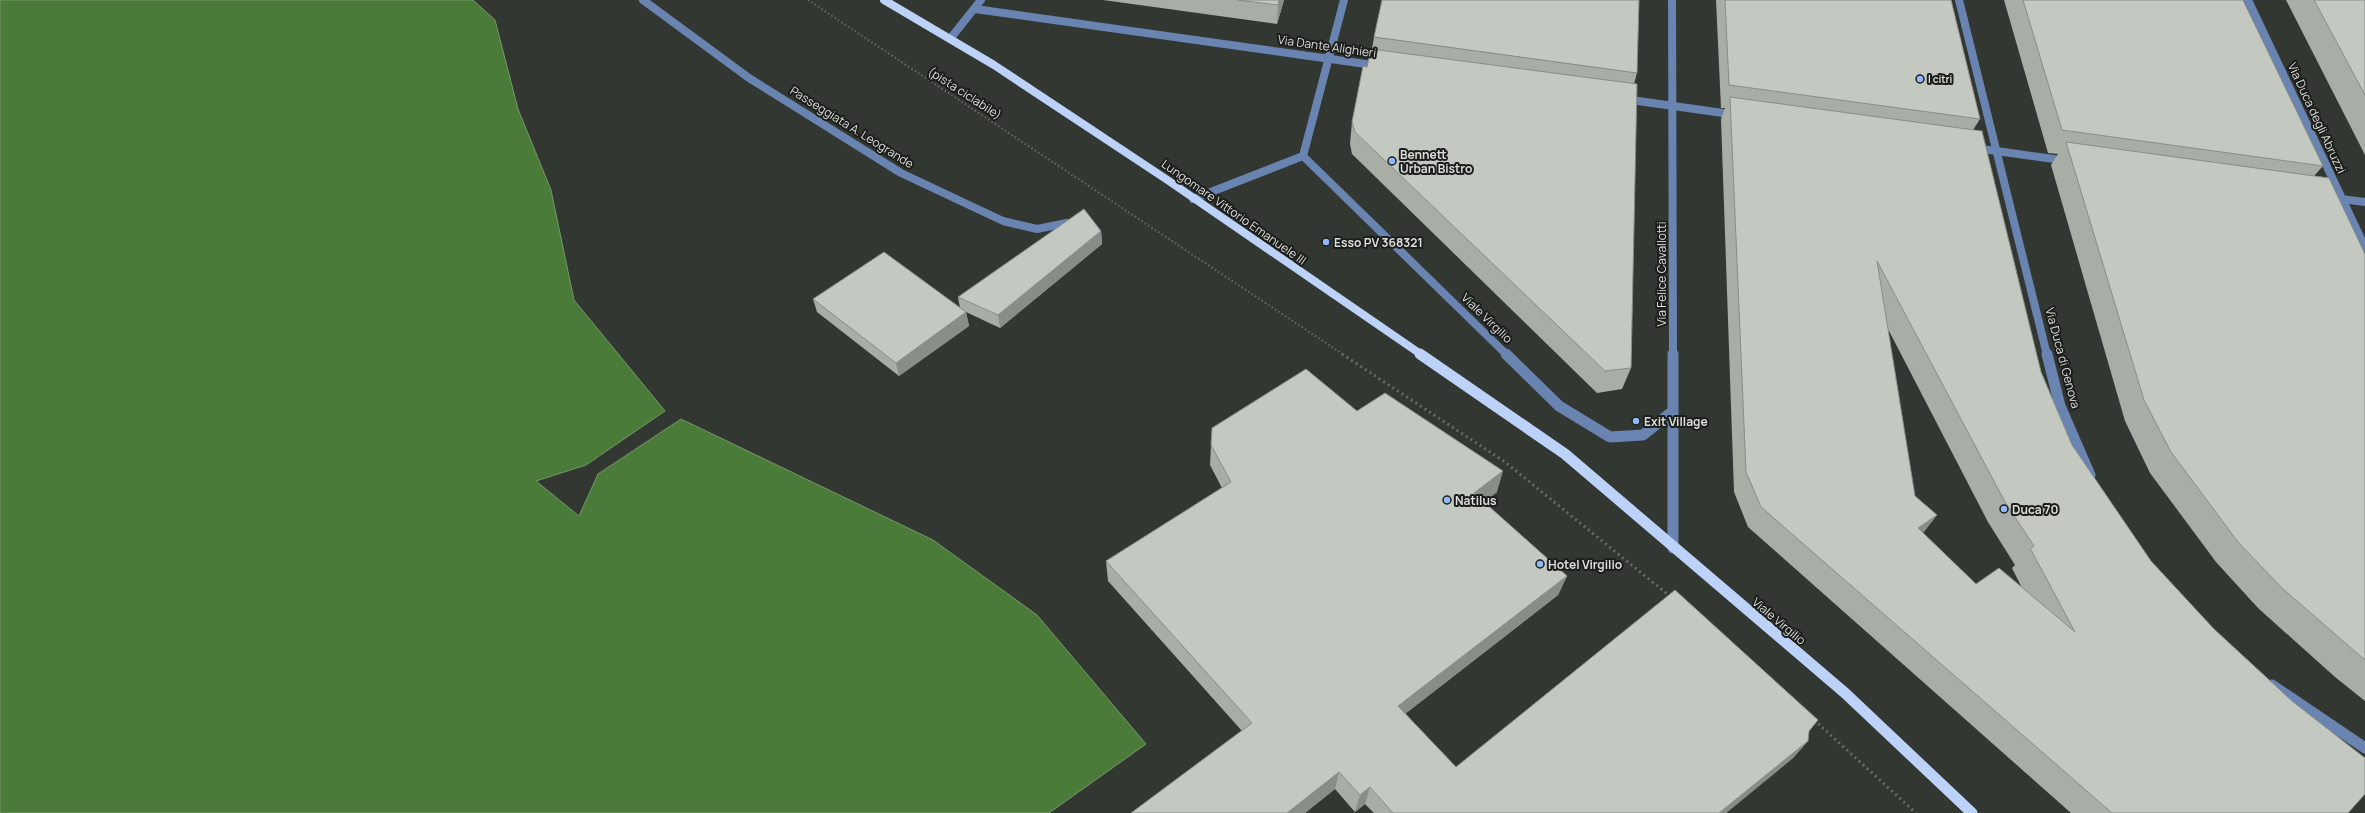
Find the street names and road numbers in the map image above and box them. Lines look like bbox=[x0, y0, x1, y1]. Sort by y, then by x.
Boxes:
street label: Via Dante Alighieri bbox=[1277, 31, 1377, 61]
street label: Via Duca degli Abruzzi bbox=[2284, 60, 2350, 176]
street label: (pista ciclabile) bbox=[925, 63, 1005, 123]
street label: Passeggiata A. Leogrande bbox=[787, 82, 917, 172]
street label: Lungomare Vittorio Emanuele III bbox=[1158, 155, 1310, 269]
street label: Via Felice Cavallotti bbox=[1653, 221, 1670, 327]
street label: Viale Virgilio bbox=[1458, 289, 1516, 347]
street label: Via Duca di Genova bbox=[2041, 306, 2085, 410]
street label: Viale Virgilio bbox=[1749, 594, 1809, 648]

